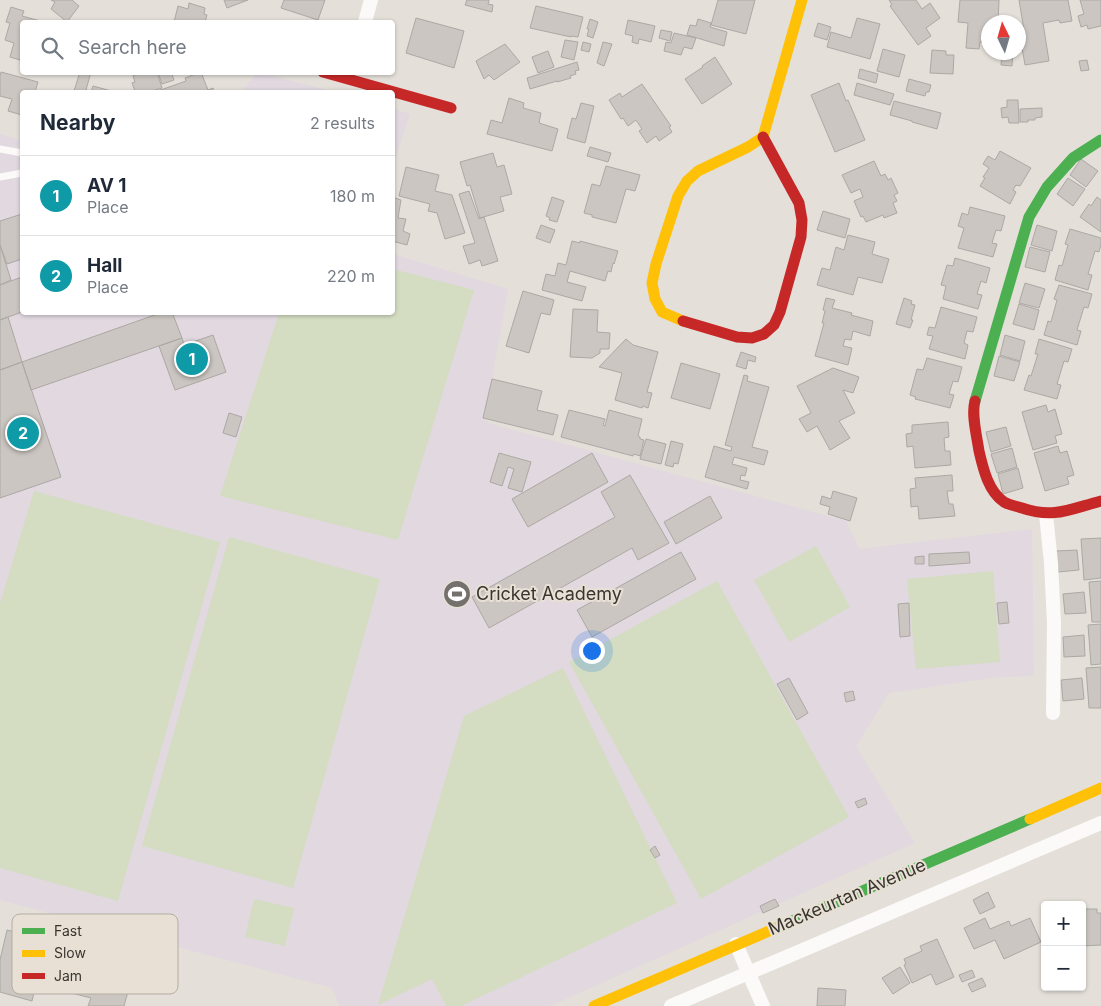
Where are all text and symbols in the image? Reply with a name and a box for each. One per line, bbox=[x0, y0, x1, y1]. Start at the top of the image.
north arrow bbox=[981, 15, 1026, 60]
search box bbox=[20, 20, 395, 75]
icon: search bbox=[38, 34, 66, 62]
text: Search here bbox=[78, 36, 187, 59]
text: Nearby bbox=[40, 110, 115, 135]
text: 2 results bbox=[310, 113, 375, 133]
text: AV 1 bbox=[87, 174, 127, 197]
text: 1 bbox=[53, 186, 59, 206]
text: 180 m bbox=[330, 186, 375, 206]
text: Place bbox=[87, 197, 129, 217]
text: Hall bbox=[87, 254, 123, 277]
text: 2 bbox=[51, 266, 61, 286]
text: 220 m bbox=[327, 266, 375, 286]
text: Place bbox=[87, 277, 129, 297]
pin: 1 bbox=[176, 340, 208, 378]
pin: 2 bbox=[7, 414, 39, 452]
sports icon: Cricket Academy bbox=[442, 579, 472, 609]
place label: Cricket Academy bbox=[476, 583, 622, 604]
your location bbox=[579, 638, 605, 664]
street label: Mackeurtan Avenue bbox=[765, 854, 929, 939]
map controls bbox=[1041, 901, 1086, 991]
button: + bbox=[1041, 901, 1086, 946]
legend bbox=[12, 914, 178, 994]
text: Fast bbox=[54, 922, 82, 939]
text: Slow bbox=[54, 944, 86, 961]
button: − bbox=[1041, 946, 1086, 991]
text: Jam bbox=[54, 967, 82, 984]

